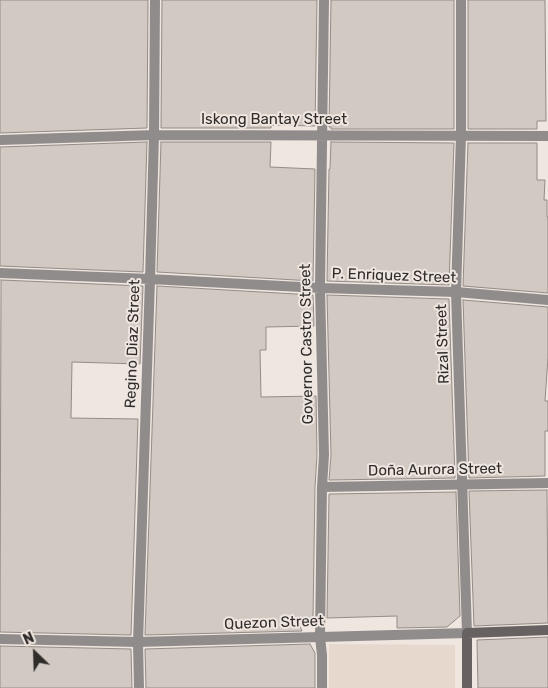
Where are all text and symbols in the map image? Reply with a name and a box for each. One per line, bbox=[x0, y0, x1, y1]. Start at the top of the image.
street label: Iskong Bantay Street bbox=[201, 111, 347, 129]
street label: Governor Castro Street bbox=[297, 263, 317, 425]
street label: P. Enriquez Street bbox=[331, 265, 457, 287]
street label: Regino Diaz Street bbox=[122, 279, 144, 409]
street label: Rizal Street bbox=[433, 304, 453, 384]
street label: Doña Aurora Street bbox=[368, 460, 502, 480]
street label: Quezon Street bbox=[224, 612, 324, 634]
north arrow bbox=[10, 628, 60, 678]
text: N bbox=[21, 629, 37, 649]

